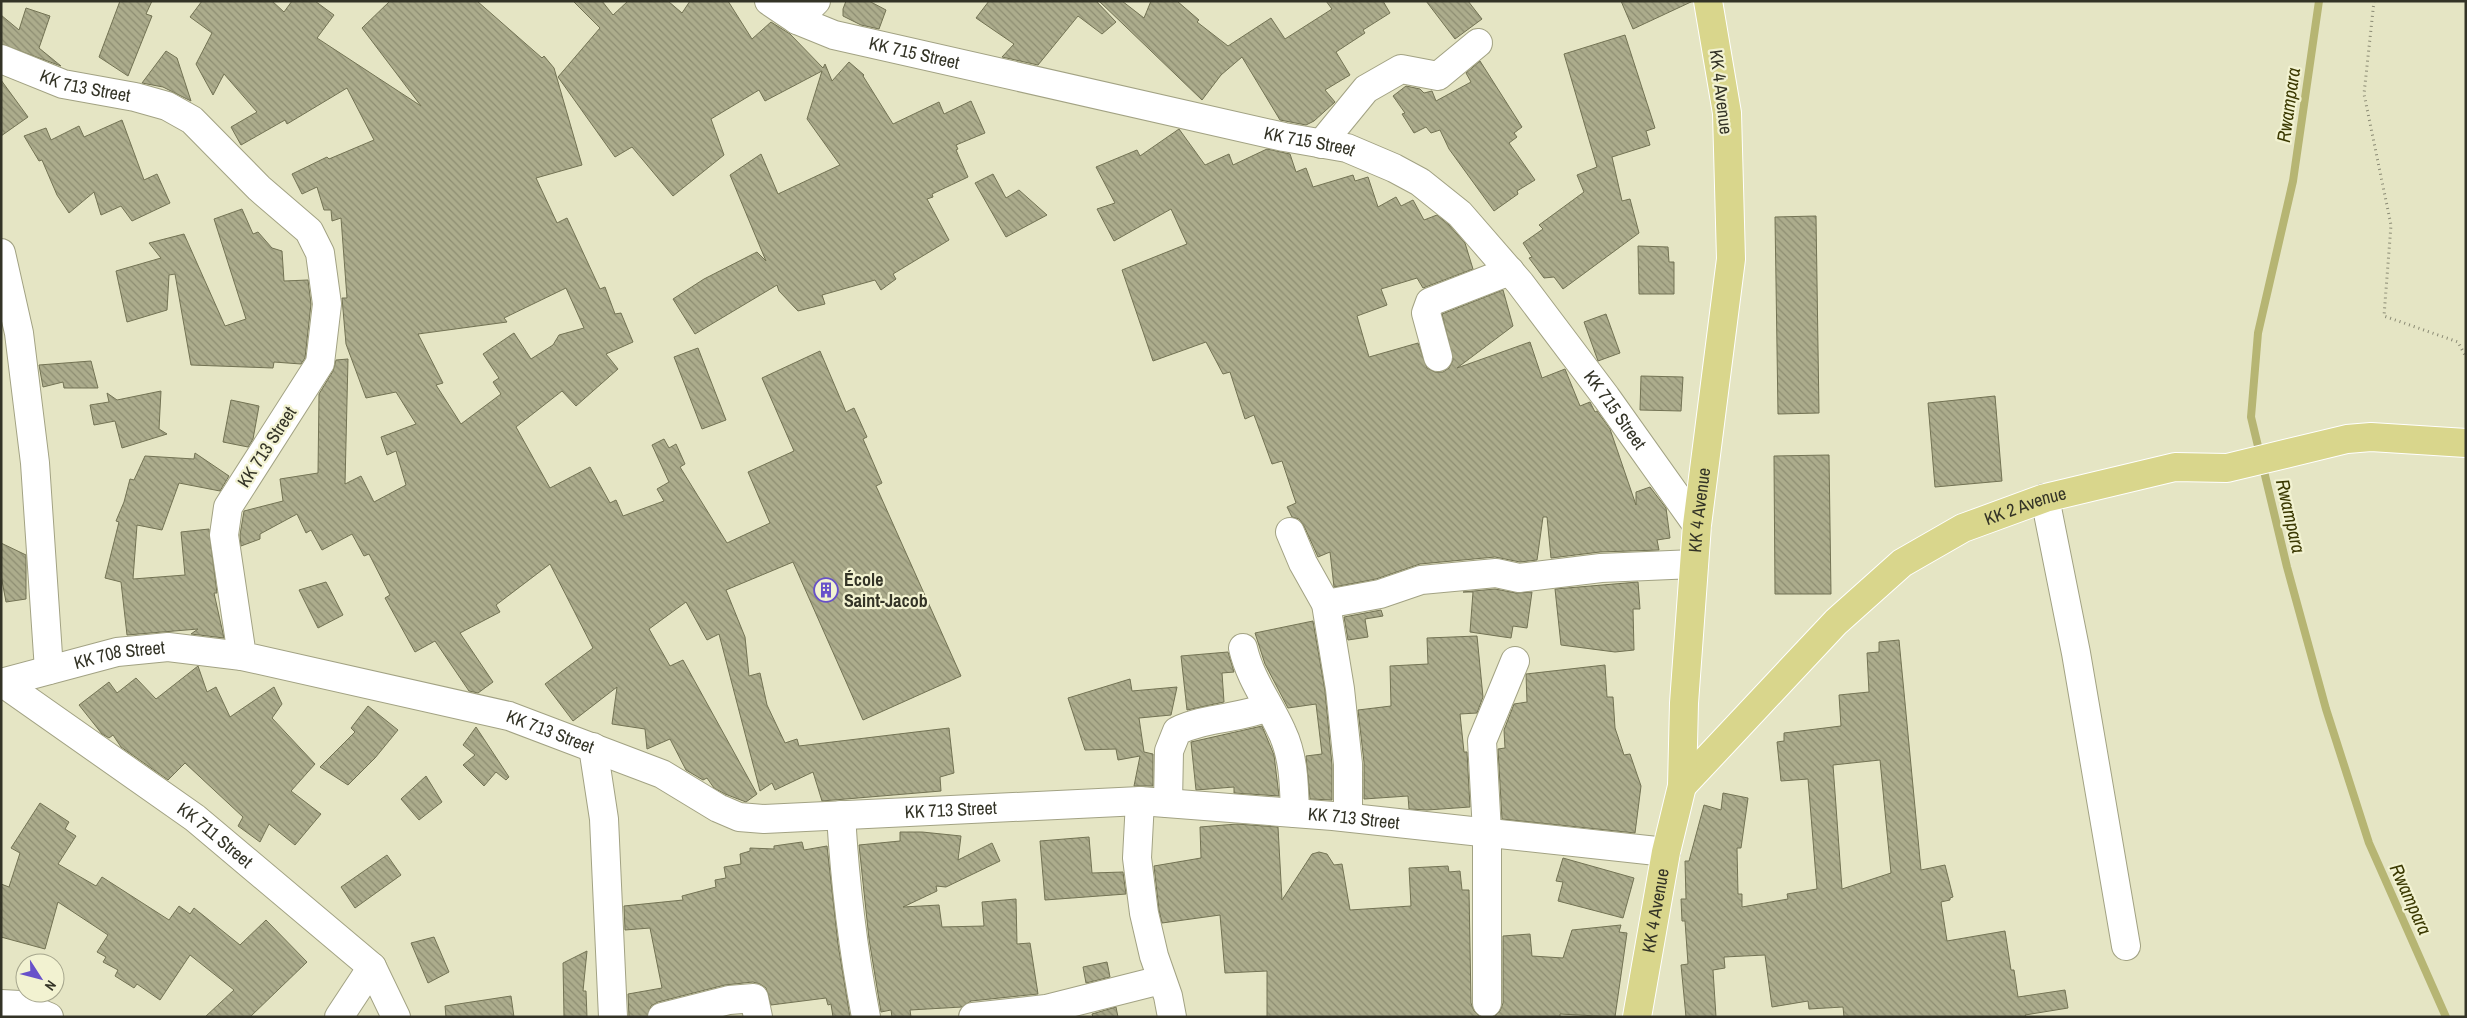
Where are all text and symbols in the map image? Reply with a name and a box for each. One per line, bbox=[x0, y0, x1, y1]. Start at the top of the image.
street label: KK 715 Street bbox=[867, 30, 962, 75]
street label: KK 4 Avenue bbox=[1704, 48, 1739, 136]
street label: KK 713 Street bbox=[36, 63, 132, 108]
water label: Rwampara bbox=[2270, 66, 2306, 144]
street label: KK 715 Street bbox=[1262, 120, 1359, 162]
street label: KK 715 Street bbox=[1578, 365, 1652, 454]
street label: KK 713 Street bbox=[231, 401, 302, 492]
street label: KK 4 Avenue bbox=[1682, 466, 1716, 553]
water label: Rwampara bbox=[2270, 476, 2312, 556]
street label: KK 2 Avenue bbox=[1981, 480, 2069, 531]
place label: École Saint-Jacob bbox=[844, 567, 928, 613]
building icon: École Saint-Jacob bbox=[813, 577, 839, 603]
street label: KK 708 Street bbox=[71, 634, 166, 675]
street label: KK 713 Street bbox=[503, 703, 598, 759]
street label: KK 713 Street bbox=[904, 795, 997, 824]
street label: KK 711 Street bbox=[172, 796, 258, 873]
street label: KK 713 Street bbox=[1307, 801, 1401, 835]
water label: Rwampara bbox=[2384, 859, 2438, 939]
street label: KK 4 Avenue bbox=[1636, 866, 1675, 955]
north arrow bbox=[15, 953, 65, 1003]
text: N bbox=[41, 977, 60, 994]

